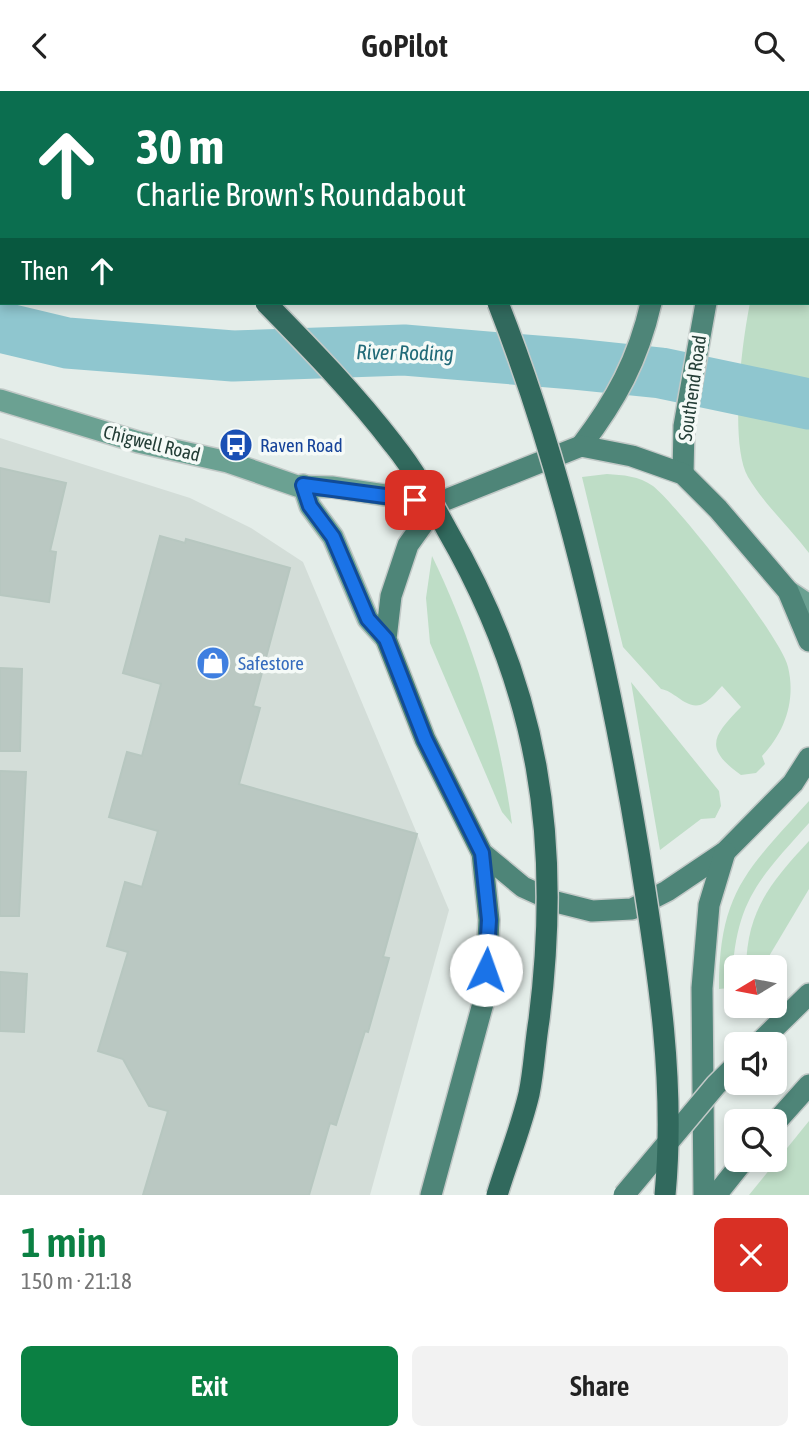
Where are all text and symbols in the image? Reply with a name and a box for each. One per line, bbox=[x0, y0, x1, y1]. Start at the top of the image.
icon: back bbox=[21, 27, 59, 65]
text: GoPilot bbox=[361, 27, 448, 64]
icon: search bbox=[750, 27, 788, 65]
text: 30 m bbox=[136, 118, 224, 174]
icon: ahead bbox=[21, 119, 112, 210]
text: Charlie Brown's Roundabout bbox=[136, 176, 466, 213]
icon: ahead bbox=[83, 252, 121, 290]
text: Then bbox=[21, 256, 69, 286]
street label: Southend Road bbox=[674, 334, 710, 442]
water label: River Roding bbox=[356, 339, 454, 365]
street label: Chigwell Road bbox=[101, 420, 203, 466]
bus stop icon: Raven Road bbox=[217, 426, 255, 464]
place label: Raven Road bbox=[260, 434, 343, 456]
pin bbox=[385, 470, 445, 530]
icon: arrive bbox=[396, 481, 434, 519]
shop icon: Safestore bbox=[194, 644, 232, 682]
place label: Safestore bbox=[238, 652, 304, 674]
position arrow bbox=[449, 933, 523, 1007]
north arrow bbox=[724, 955, 788, 1019]
map controls bbox=[724, 955, 787, 1172]
button: sound bbox=[724, 1032, 787, 1095]
button: search bbox=[724, 1109, 787, 1172]
text: 1 min bbox=[21, 1218, 107, 1266]
button: close bbox=[714, 1218, 788, 1292]
text: 150 m · 21:18 bbox=[21, 1268, 132, 1294]
button: Exit bbox=[21, 1346, 398, 1426]
button: Share bbox=[412, 1346, 788, 1426]

